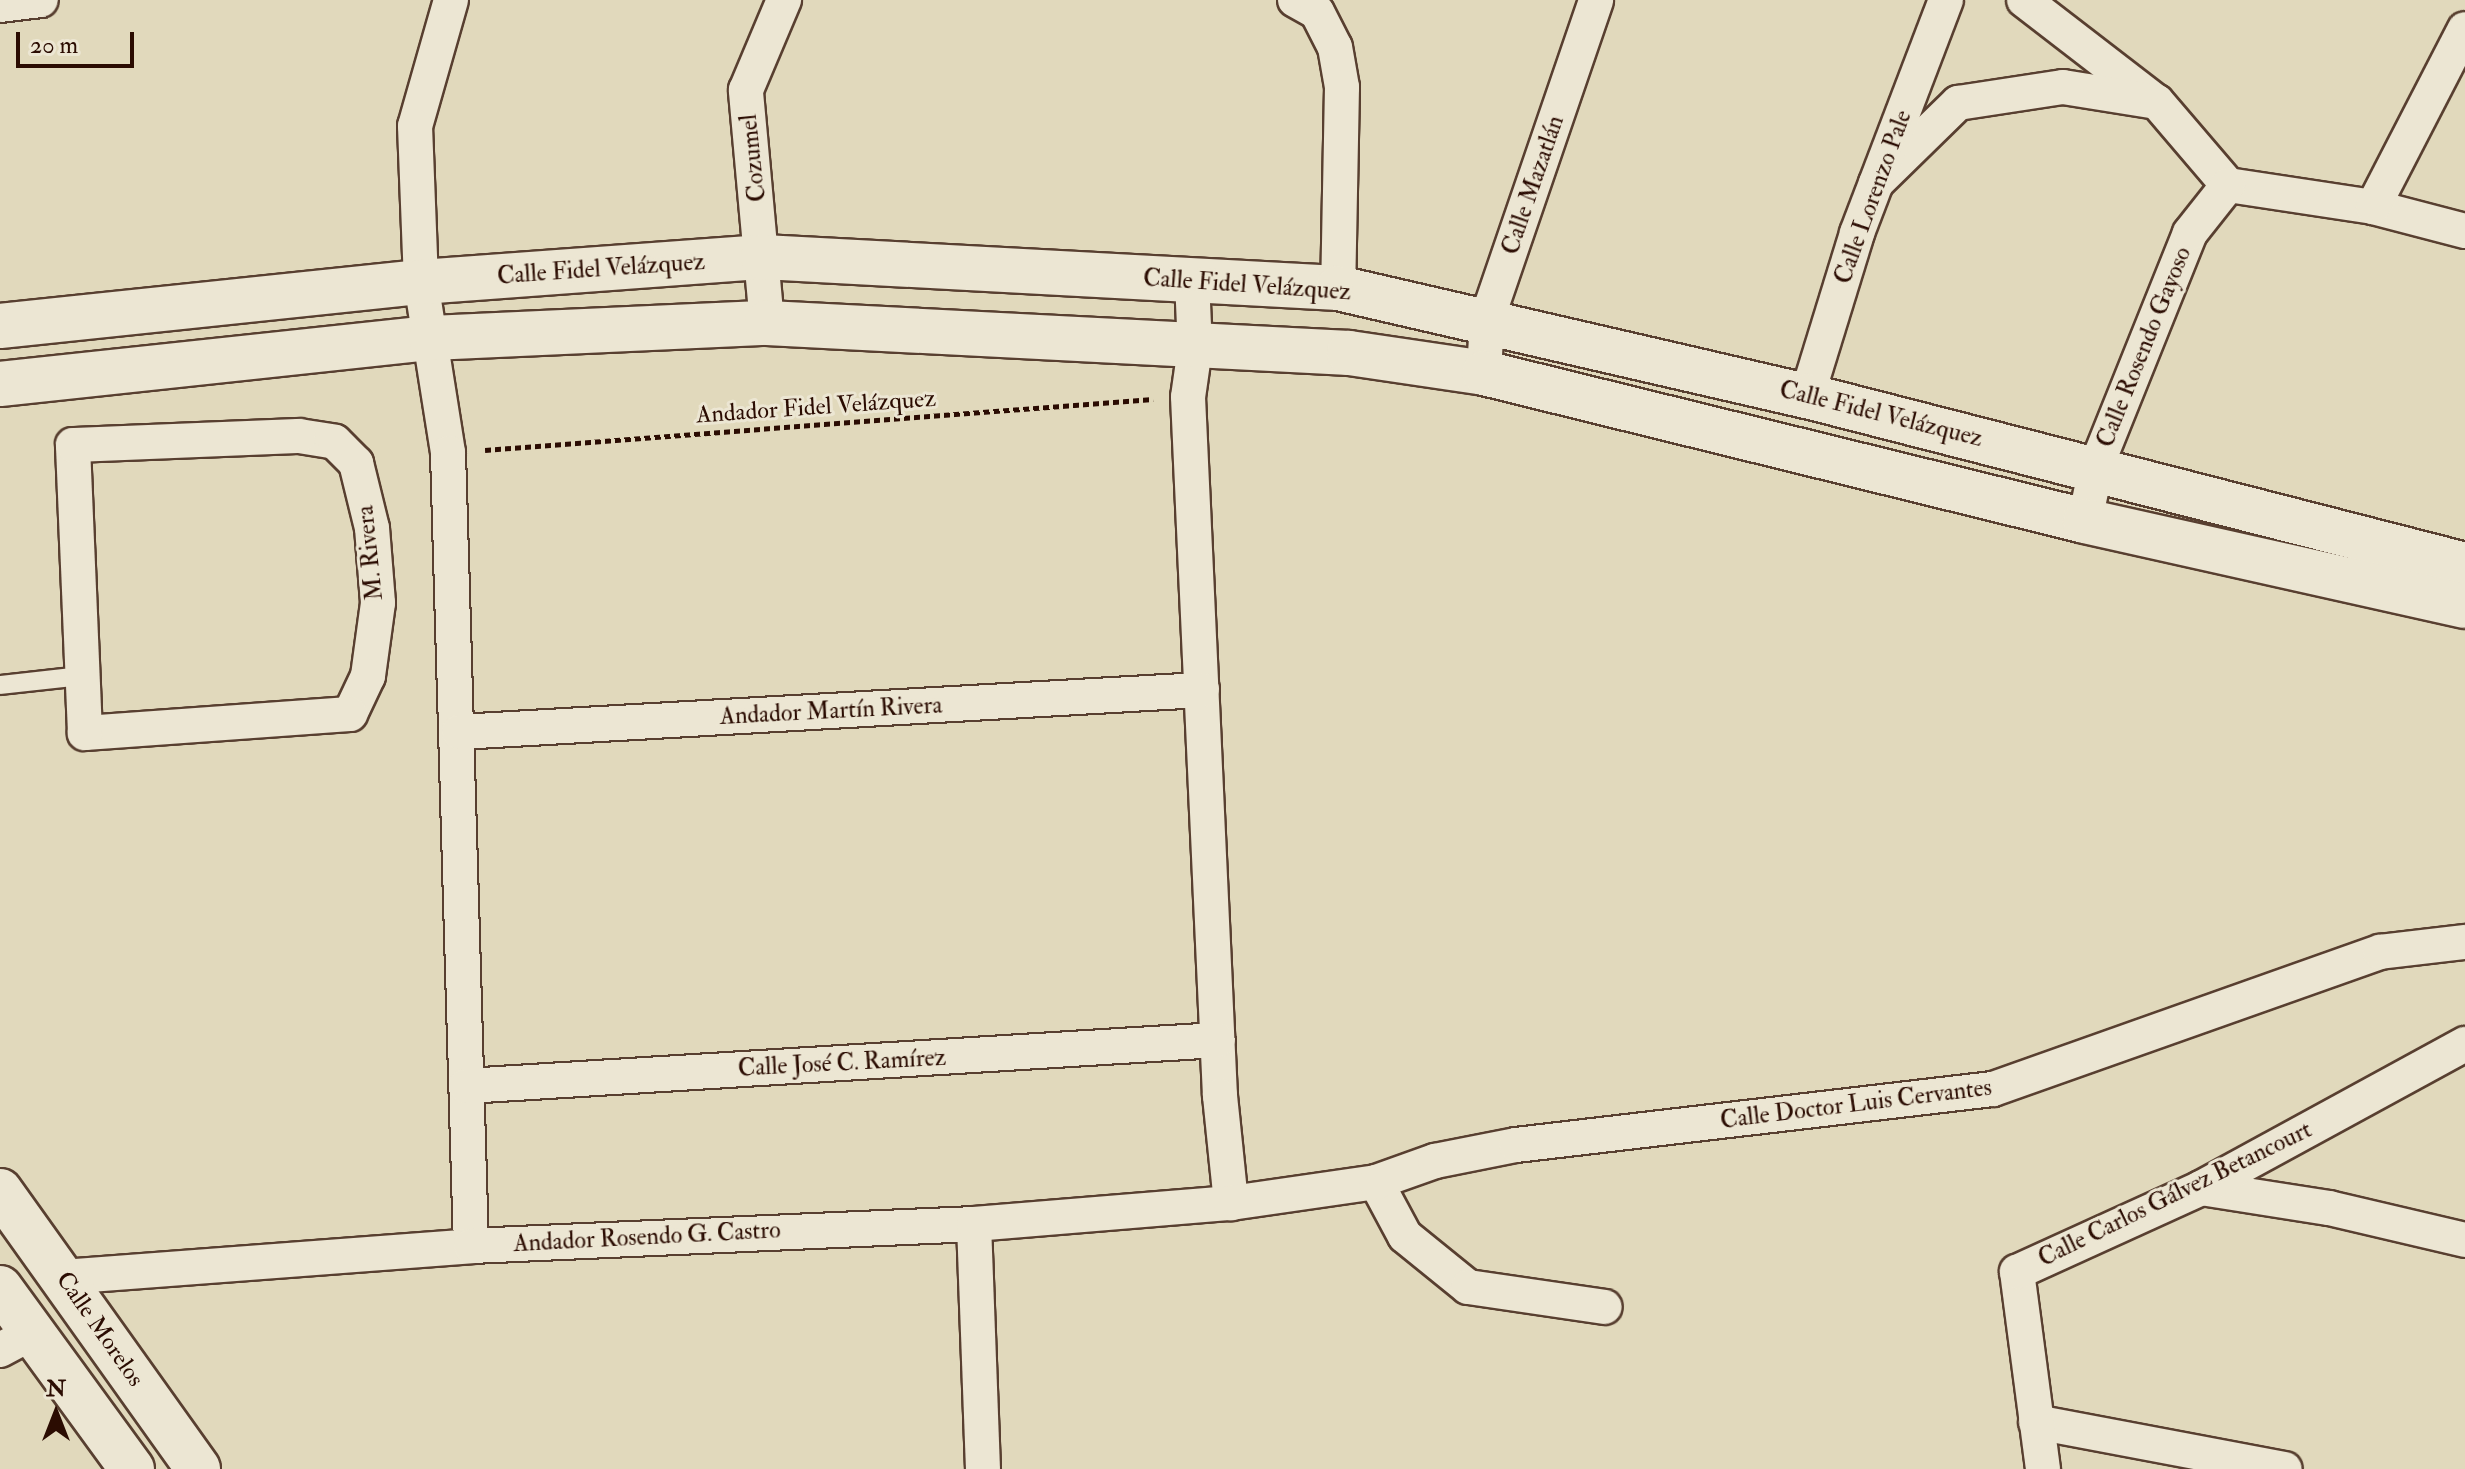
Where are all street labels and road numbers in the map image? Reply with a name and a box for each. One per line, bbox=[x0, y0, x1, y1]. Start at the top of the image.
street label: Calle Lorenzo Pale bbox=[1828, 106, 1918, 288]
street label: Calle Mazatlán bbox=[1496, 112, 1570, 258]
street label: Cozumel bbox=[734, 113, 772, 203]
street label: Calle Rosendo Gayoso bbox=[2091, 243, 2197, 451]
street label: Calle Fidel Velázquez bbox=[496, 247, 706, 291]
street label: Calle Fidel Velázquez bbox=[1142, 263, 1352, 307]
street label: Calle Fidel Velázquez bbox=[1777, 375, 1985, 453]
street label: Andador Fidel Velázquez bbox=[695, 384, 937, 430]
street label: M. Rivera bbox=[351, 504, 389, 602]
street label: Andador Martín Rivera bbox=[719, 691, 943, 731]
street label: Calle José C. Ramírez bbox=[737, 1043, 947, 1083]
street label: Calle Doctor Luis Cervantes bbox=[1719, 1073, 1993, 1135]
street label: Calle Carlos Gálvez Betancourt bbox=[2034, 1115, 2316, 1273]
street label: Andador Rosendo G. Castro bbox=[513, 1216, 781, 1258]
street label: Calle Morelos bbox=[50, 1266, 150, 1392]

